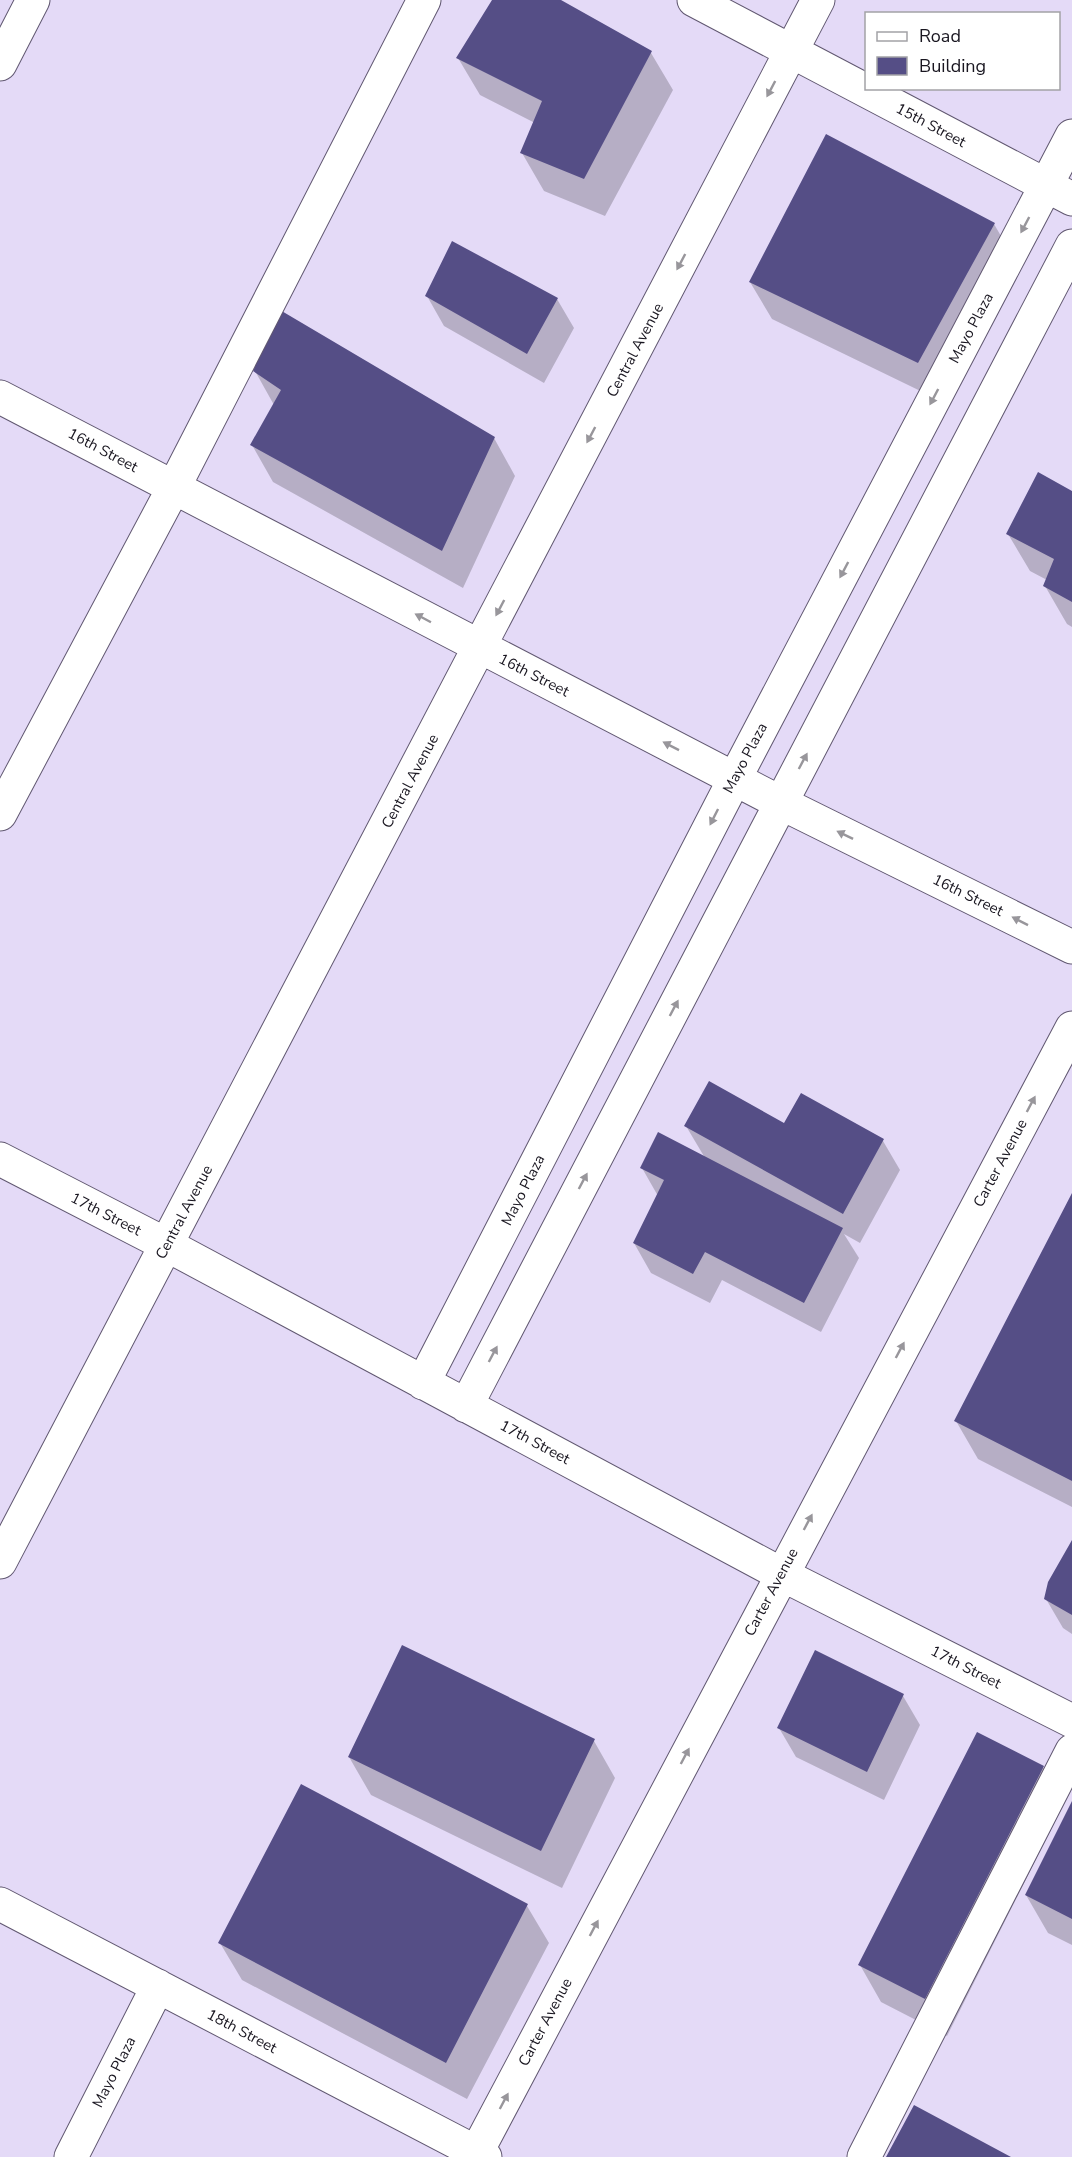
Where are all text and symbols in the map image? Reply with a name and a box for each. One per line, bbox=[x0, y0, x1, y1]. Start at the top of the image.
legend bbox=[865, 12, 1060, 90]
text: Road bbox=[919, 24, 961, 48]
text: Building bbox=[919, 54, 986, 78]
one-way arrow bbox=[766, 81, 776, 98]
street label: 15th Street bbox=[893, 98, 970, 152]
one-way arrow bbox=[1020, 216, 1030, 233]
one-way arrow bbox=[676, 254, 686, 271]
street label: Mayo Plaza bbox=[944, 289, 998, 367]
street label: Central Avenue bbox=[602, 299, 668, 401]
one-way arrow bbox=[929, 389, 939, 406]
street label: 16th Street bbox=[65, 423, 142, 477]
one-way arrow bbox=[586, 426, 595, 443]
one-way arrow bbox=[839, 562, 849, 579]
one-way arrow bbox=[495, 599, 505, 616]
one-way arrow bbox=[415, 613, 432, 623]
street label: 16th Street bbox=[495, 649, 573, 702]
street label: Mayo Plaza bbox=[718, 719, 772, 797]
street label: Central Avenue bbox=[377, 730, 443, 832]
one-way arrow bbox=[663, 741, 680, 750]
one-way arrow bbox=[798, 752, 808, 769]
one-way arrow bbox=[710, 809, 719, 826]
one-way arrow bbox=[836, 830, 853, 839]
street label: 16th Street bbox=[929, 869, 1007, 921]
one-way arrow bbox=[1011, 916, 1028, 925]
one-way arrow bbox=[669, 999, 679, 1016]
one-way arrow bbox=[1026, 1095, 1036, 1112]
street label: Carter Avenue bbox=[968, 1115, 1032, 1211]
street label: Mayo Plaza bbox=[497, 1151, 549, 1229]
street label: Central Avenue bbox=[151, 1161, 217, 1263]
one-way arrow bbox=[578, 1172, 588, 1189]
street label: 17th Street bbox=[67, 1188, 145, 1241]
one-way arrow bbox=[895, 1341, 905, 1358]
one-way arrow bbox=[488, 1345, 498, 1362]
street label: 17th Street bbox=[497, 1415, 574, 1469]
one-way arrow bbox=[803, 1513, 813, 1530]
street label: Carter Avenue bbox=[739, 1544, 803, 1640]
street label: 17th Street bbox=[927, 1641, 1005, 1694]
one-way arrow bbox=[680, 1747, 690, 1764]
one-way arrow bbox=[589, 1919, 599, 1936]
street label: Carter Avenue bbox=[513, 1974, 577, 2070]
street label: 18th Street bbox=[204, 2004, 281, 2058]
street label: Mayo Plaza bbox=[88, 2033, 140, 2111]
one-way arrow bbox=[499, 2092, 508, 2109]

